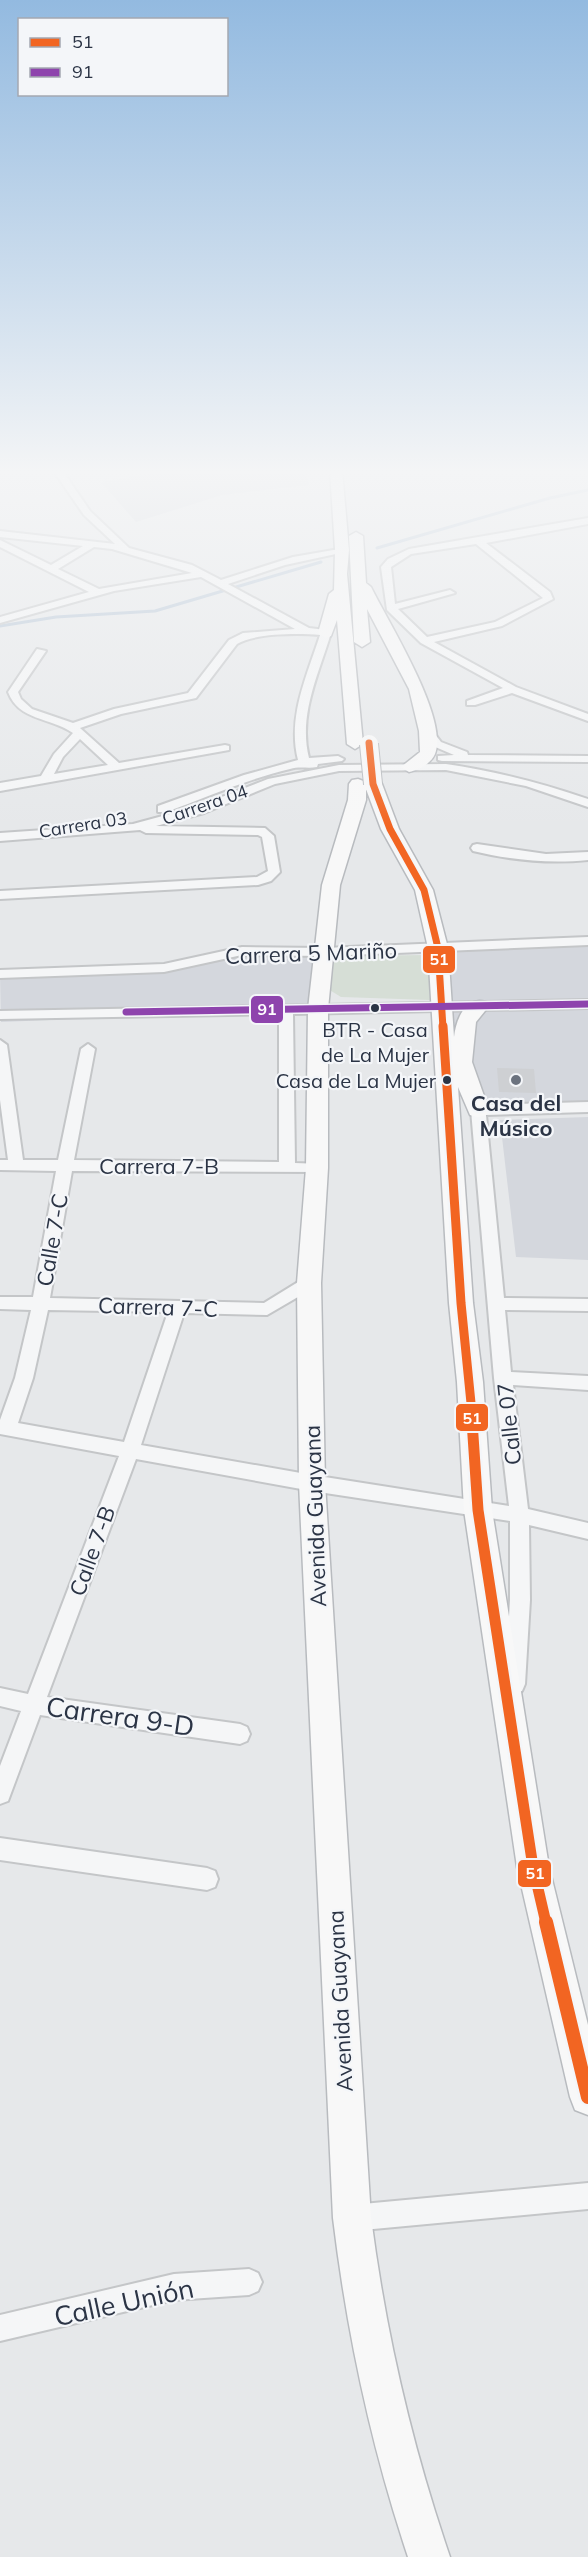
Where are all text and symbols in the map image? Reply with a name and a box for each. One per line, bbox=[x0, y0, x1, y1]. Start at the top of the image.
legend bbox=[18, 18, 228, 96]
text: 51 bbox=[72, 30, 94, 53]
text: 91 bbox=[72, 60, 94, 83]
street label: Carrera 04 bbox=[159, 779, 251, 830]
street label: Carrera 03 bbox=[37, 806, 129, 843]
street label: Carrera 5 Mariño bbox=[224, 936, 398, 970]
line badge: 51 bbox=[422, 945, 456, 974]
text: 51 bbox=[429, 949, 449, 969]
line badge: 91 bbox=[250, 995, 284, 1024]
text: 91 bbox=[257, 999, 277, 1019]
marker: BTR - Casa de La Mujer bbox=[369, 1002, 381, 1014]
place label: BTR - Casa de La Mujer bbox=[321, 1017, 430, 1067]
place label: Casa de La Mujer bbox=[276, 1068, 437, 1093]
marker: Casa del Músico bbox=[509, 1073, 523, 1087]
marker: Casa de La Mujer bbox=[441, 1074, 453, 1086]
place label: Casa del Músico bbox=[471, 1089, 561, 1142]
street label: Carrera 7-B bbox=[99, 1152, 219, 1180]
street label: Calle 7-C bbox=[30, 1191, 74, 1289]
street label: Carrera 7-C bbox=[97, 1291, 219, 1323]
street label: Calle 07 bbox=[491, 1382, 527, 1466]
line badge: 51 bbox=[455, 1403, 489, 1432]
text: 51 bbox=[462, 1408, 482, 1428]
street label: Avenida Guayana bbox=[298, 1425, 332, 1607]
street label: Calle 7-B bbox=[63, 1502, 121, 1600]
street label: Carrera 9-D bbox=[44, 1689, 196, 1743]
line badge: 51 bbox=[517, 1859, 552, 1888]
text: 51 bbox=[525, 1863, 545, 1883]
street label: Avenida Guayana bbox=[321, 1909, 359, 2093]
street label: Calle Unión bbox=[51, 2271, 197, 2333]

